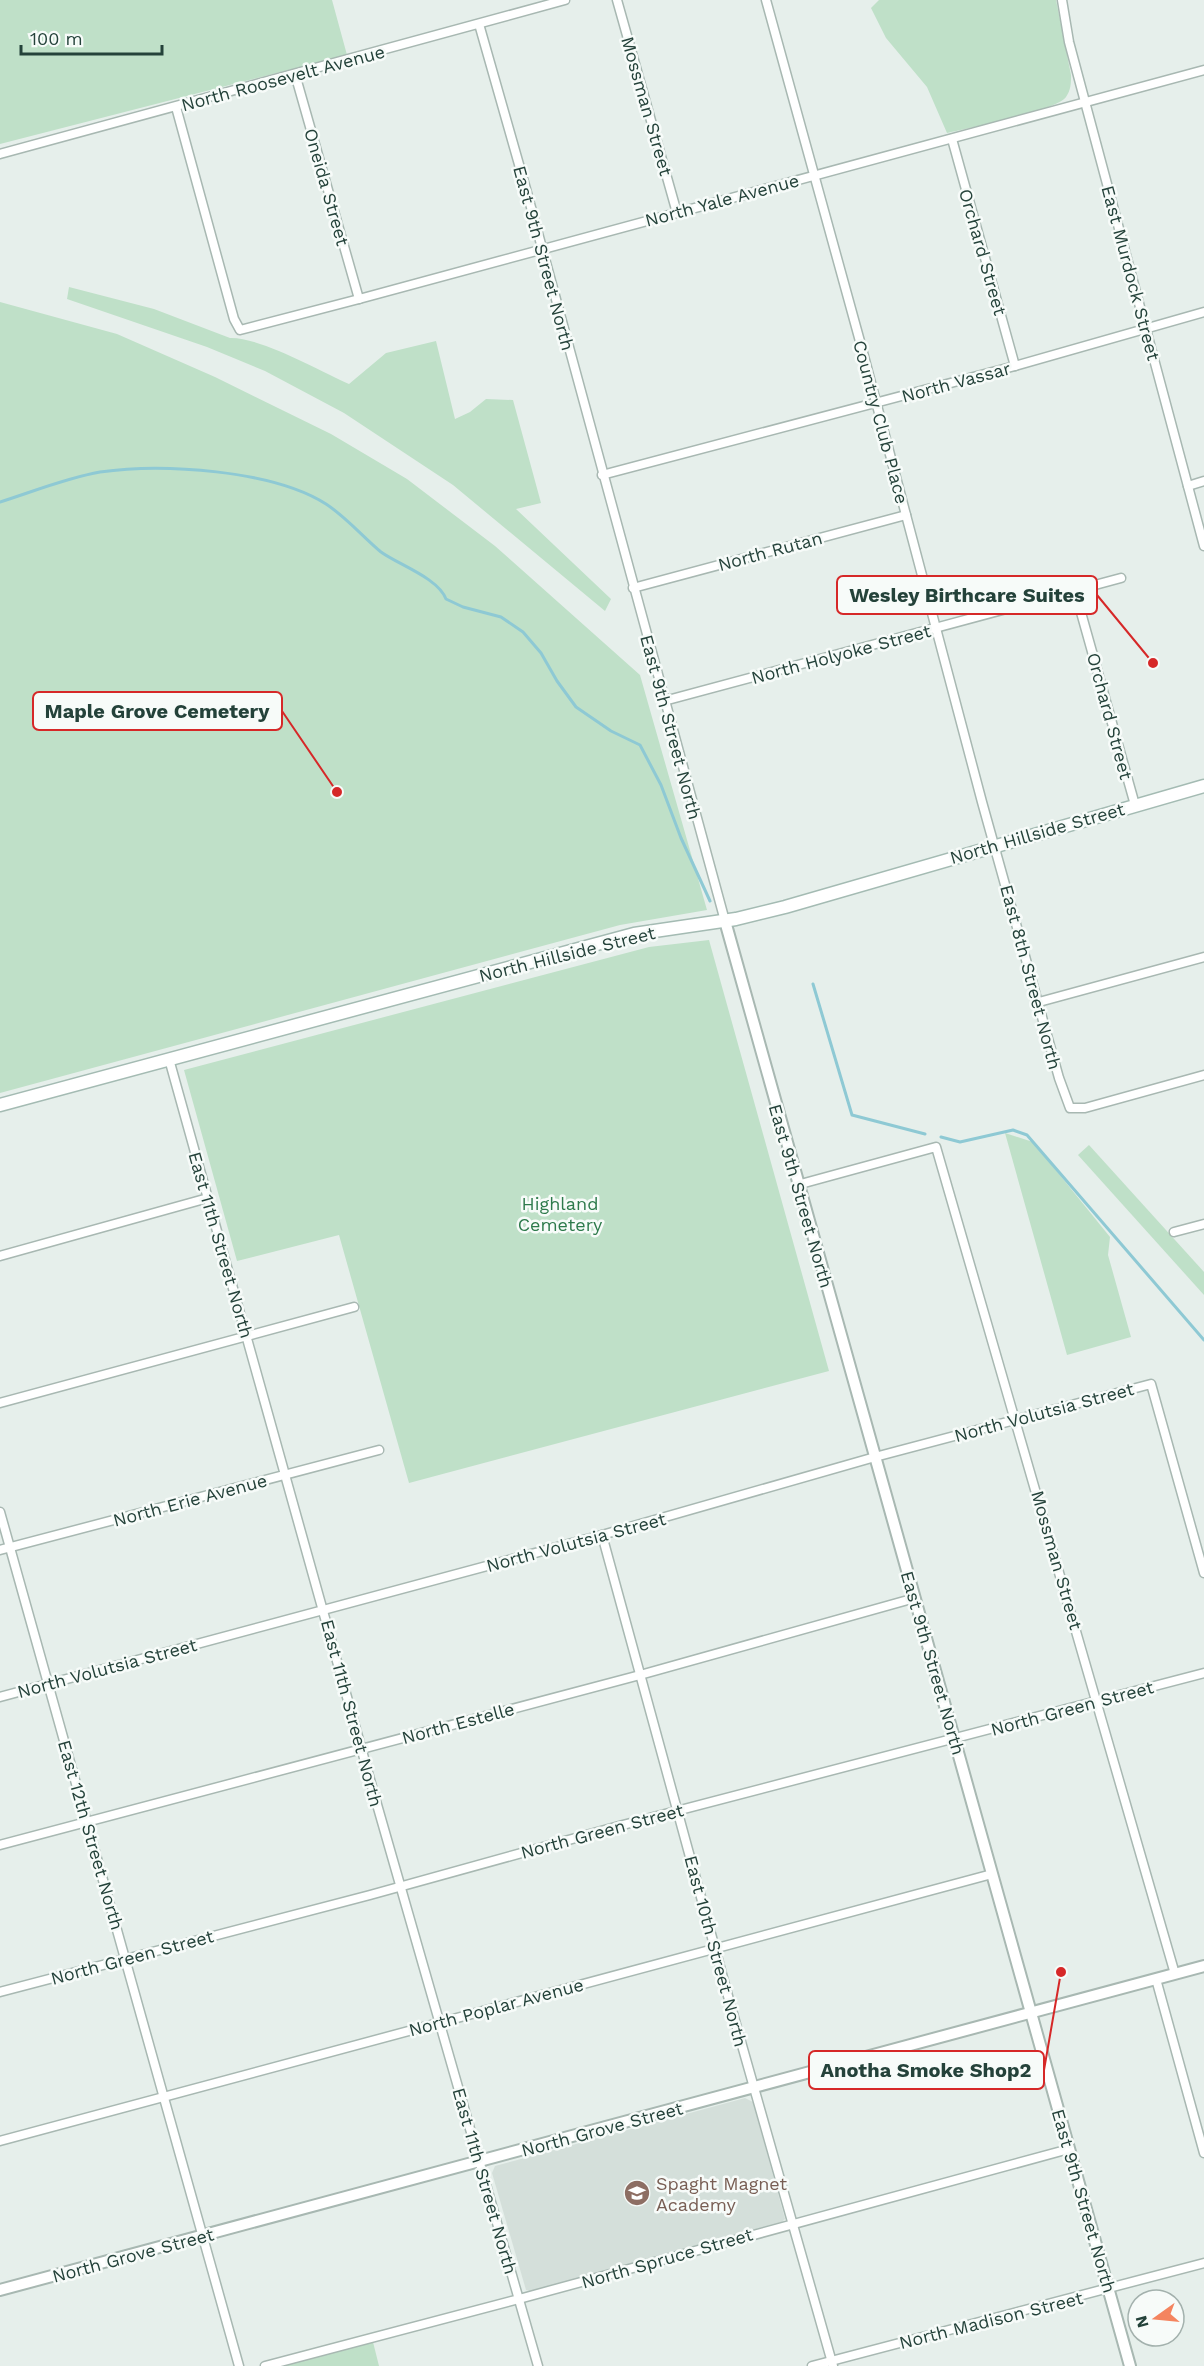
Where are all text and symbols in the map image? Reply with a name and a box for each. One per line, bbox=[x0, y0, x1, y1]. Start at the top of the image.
scale bar bbox=[21, 18, 162, 56]
text: 100 m bbox=[30, 28, 83, 49]
street label: Mossman Street bbox=[617, 34, 677, 178]
street label: North Roosevelt Avenue bbox=[179, 41, 387, 115]
street label: Oneida Street bbox=[300, 126, 354, 249]
street label: East 9th Street North bbox=[509, 163, 579, 353]
street label: North Yale Avenue bbox=[643, 169, 801, 231]
street label: East Murdock Street bbox=[1097, 183, 1165, 363]
street label: Orchard Street bbox=[955, 186, 1011, 318]
street label: Country Club Place bbox=[849, 338, 913, 506]
street label: North Vassar bbox=[899, 357, 1013, 407]
street label: North Rutan bbox=[715, 527, 825, 575]
callout: Wesley Birthcare Suites bbox=[837, 576, 1097, 614]
text: Wesley Birthcare Suites bbox=[849, 583, 1085, 607]
street label: North Holyoke Street bbox=[749, 620, 934, 688]
street label: East 9th Street North bbox=[636, 632, 706, 822]
street label: Orchard Street bbox=[1083, 650, 1137, 782]
callout: Maple Grove Cemetery bbox=[33, 692, 282, 730]
text: Maple Grove Cemetery bbox=[45, 699, 270, 723]
street label: North Hillside Street bbox=[947, 798, 1127, 868]
street label: East 8th Street North bbox=[996, 882, 1066, 1072]
street label: North Hillside Street bbox=[477, 922, 658, 986]
street label: East 9th Street North bbox=[765, 1102, 837, 1290]
street label: East 11th Street North bbox=[184, 1149, 258, 1341]
park label: Highland Cemetery bbox=[518, 1193, 603, 1235]
street label: North Volutsia Street bbox=[952, 1378, 1137, 1446]
street label: North Erie Avenue bbox=[111, 1469, 269, 1531]
street label: Mossman Street bbox=[1027, 1488, 1087, 1632]
street label: North Volutsia Street bbox=[484, 1508, 669, 1576]
street label: East 9th Street North bbox=[897, 1569, 969, 1757]
street label: East 11th Street North bbox=[317, 1617, 387, 1809]
street label: North Volutsia Street bbox=[15, 1634, 200, 1702]
street label: North Green Street bbox=[988, 1676, 1156, 1740]
street label: North Estelle bbox=[399, 1698, 517, 1748]
street label: East 12th Street North bbox=[54, 1738, 128, 1932]
street label: North Green Street bbox=[518, 1799, 686, 1863]
street label: East 10th Street North bbox=[680, 1853, 752, 2049]
street label: North Green Street bbox=[48, 1925, 216, 1989]
street label: North Poplar Avenue bbox=[406, 1974, 586, 2040]
callout: Anotha Smoke Shop2 bbox=[809, 2051, 1044, 2089]
text: Anotha Smoke Shop2 bbox=[821, 2058, 1032, 2082]
street label: East 11th Street North bbox=[448, 2085, 522, 2277]
street label: North Grove Street bbox=[519, 2097, 686, 2161]
street label: East 9th Street North bbox=[1048, 2107, 1120, 2295]
place label: Spaght Magnet Academy bbox=[656, 2173, 787, 2215]
school or university icon: Spaght Magnet Academy bbox=[622, 2178, 652, 2208]
street label: North Grove Street bbox=[50, 2223, 217, 2287]
street label: North Spruce Street bbox=[579, 2223, 756, 2293]
street label: North Madison Street bbox=[897, 2287, 1086, 2353]
north arrow bbox=[1126, 2288, 1186, 2348]
text: N bbox=[1131, 2314, 1153, 2330]

